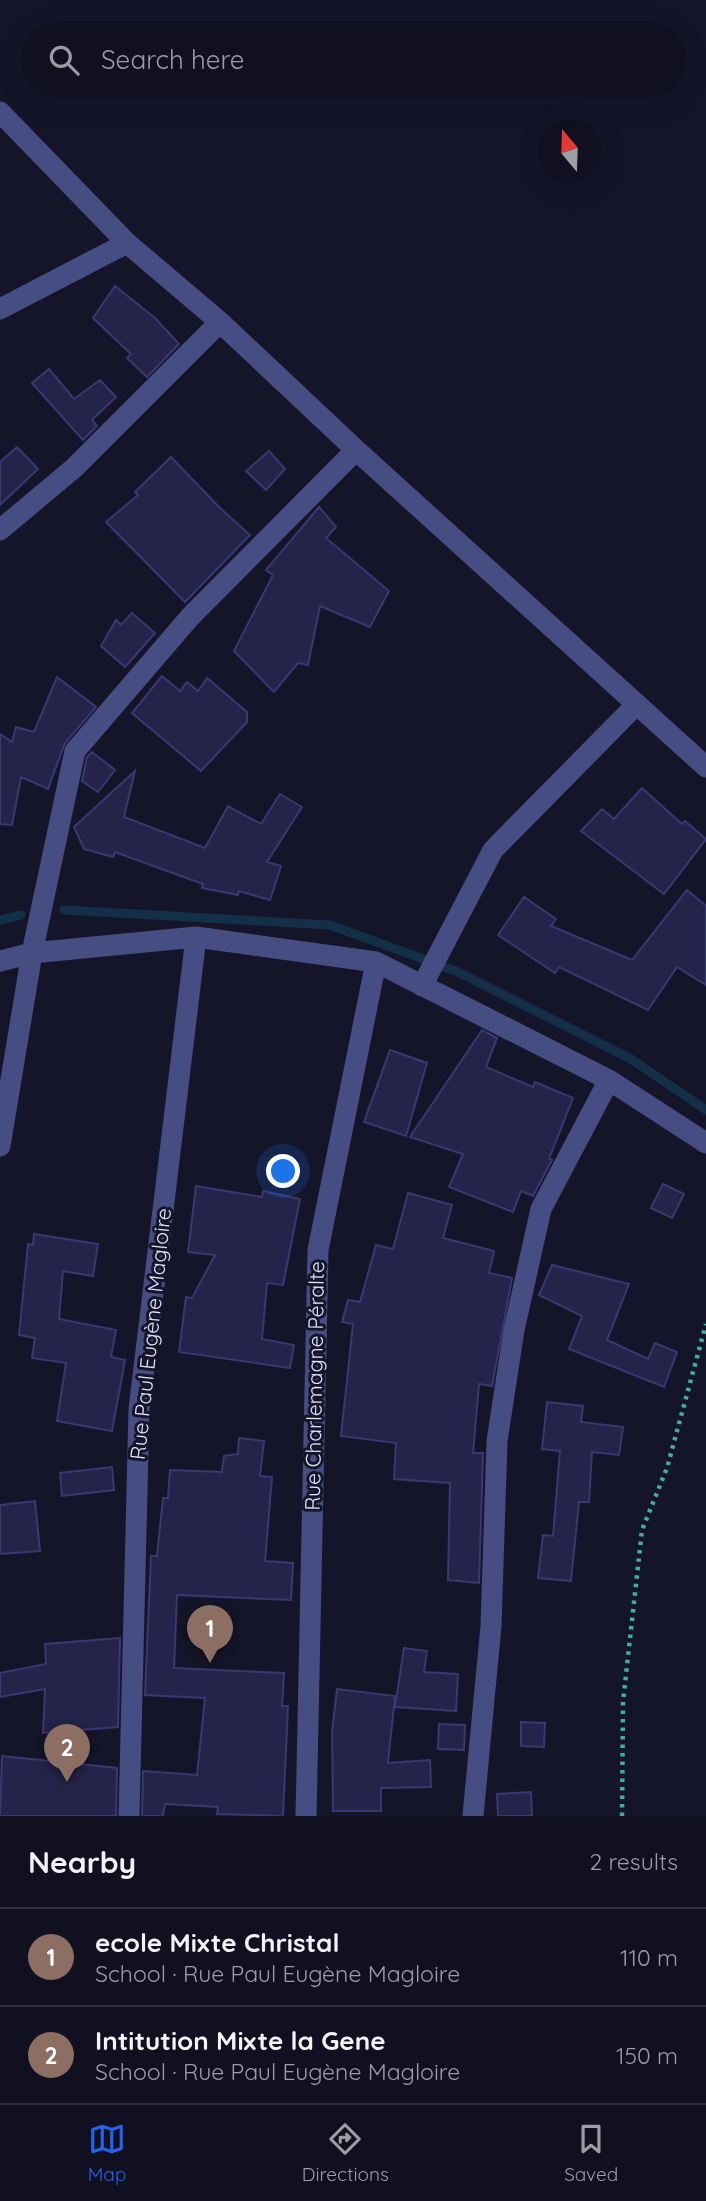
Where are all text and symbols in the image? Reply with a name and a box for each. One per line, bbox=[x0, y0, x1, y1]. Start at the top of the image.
search box bbox=[21, 21, 685, 98]
icon: search bbox=[45, 41, 83, 79]
text: Search here bbox=[101, 43, 245, 76]
north arrow bbox=[538, 119, 601, 182]
your location bbox=[266, 1154, 300, 1188]
street label: Rue Paul Eugène Magloire bbox=[124, 1207, 176, 1461]
street label: Rue Charlemagne Péralte bbox=[299, 1261, 329, 1511]
pin: 1 bbox=[187, 1605, 233, 1663]
pin: 2 bbox=[44, 1724, 90, 1782]
text: Nearby bbox=[28, 1843, 136, 1881]
text: 2 results bbox=[589, 1847, 678, 1876]
text: ecole Mixte Christal bbox=[95, 1926, 339, 1959]
text: 1 bbox=[47, 1943, 55, 1972]
text: 110 m bbox=[620, 1943, 678, 1972]
text: School · Rue Paul Eugène Magloire bbox=[95, 1959, 460, 1988]
text: Intitution Mixte la Gene bbox=[95, 2024, 386, 2057]
text: 2 bbox=[44, 2041, 58, 2070]
text: 150 m bbox=[616, 2041, 678, 2070]
text: School · Rue Paul Eugène Magloire bbox=[95, 2057, 460, 2086]
tab: Map bbox=[88, 2120, 126, 2186]
tab: Directions bbox=[302, 2120, 389, 2186]
tab: Saved bbox=[564, 2120, 618, 2186]

